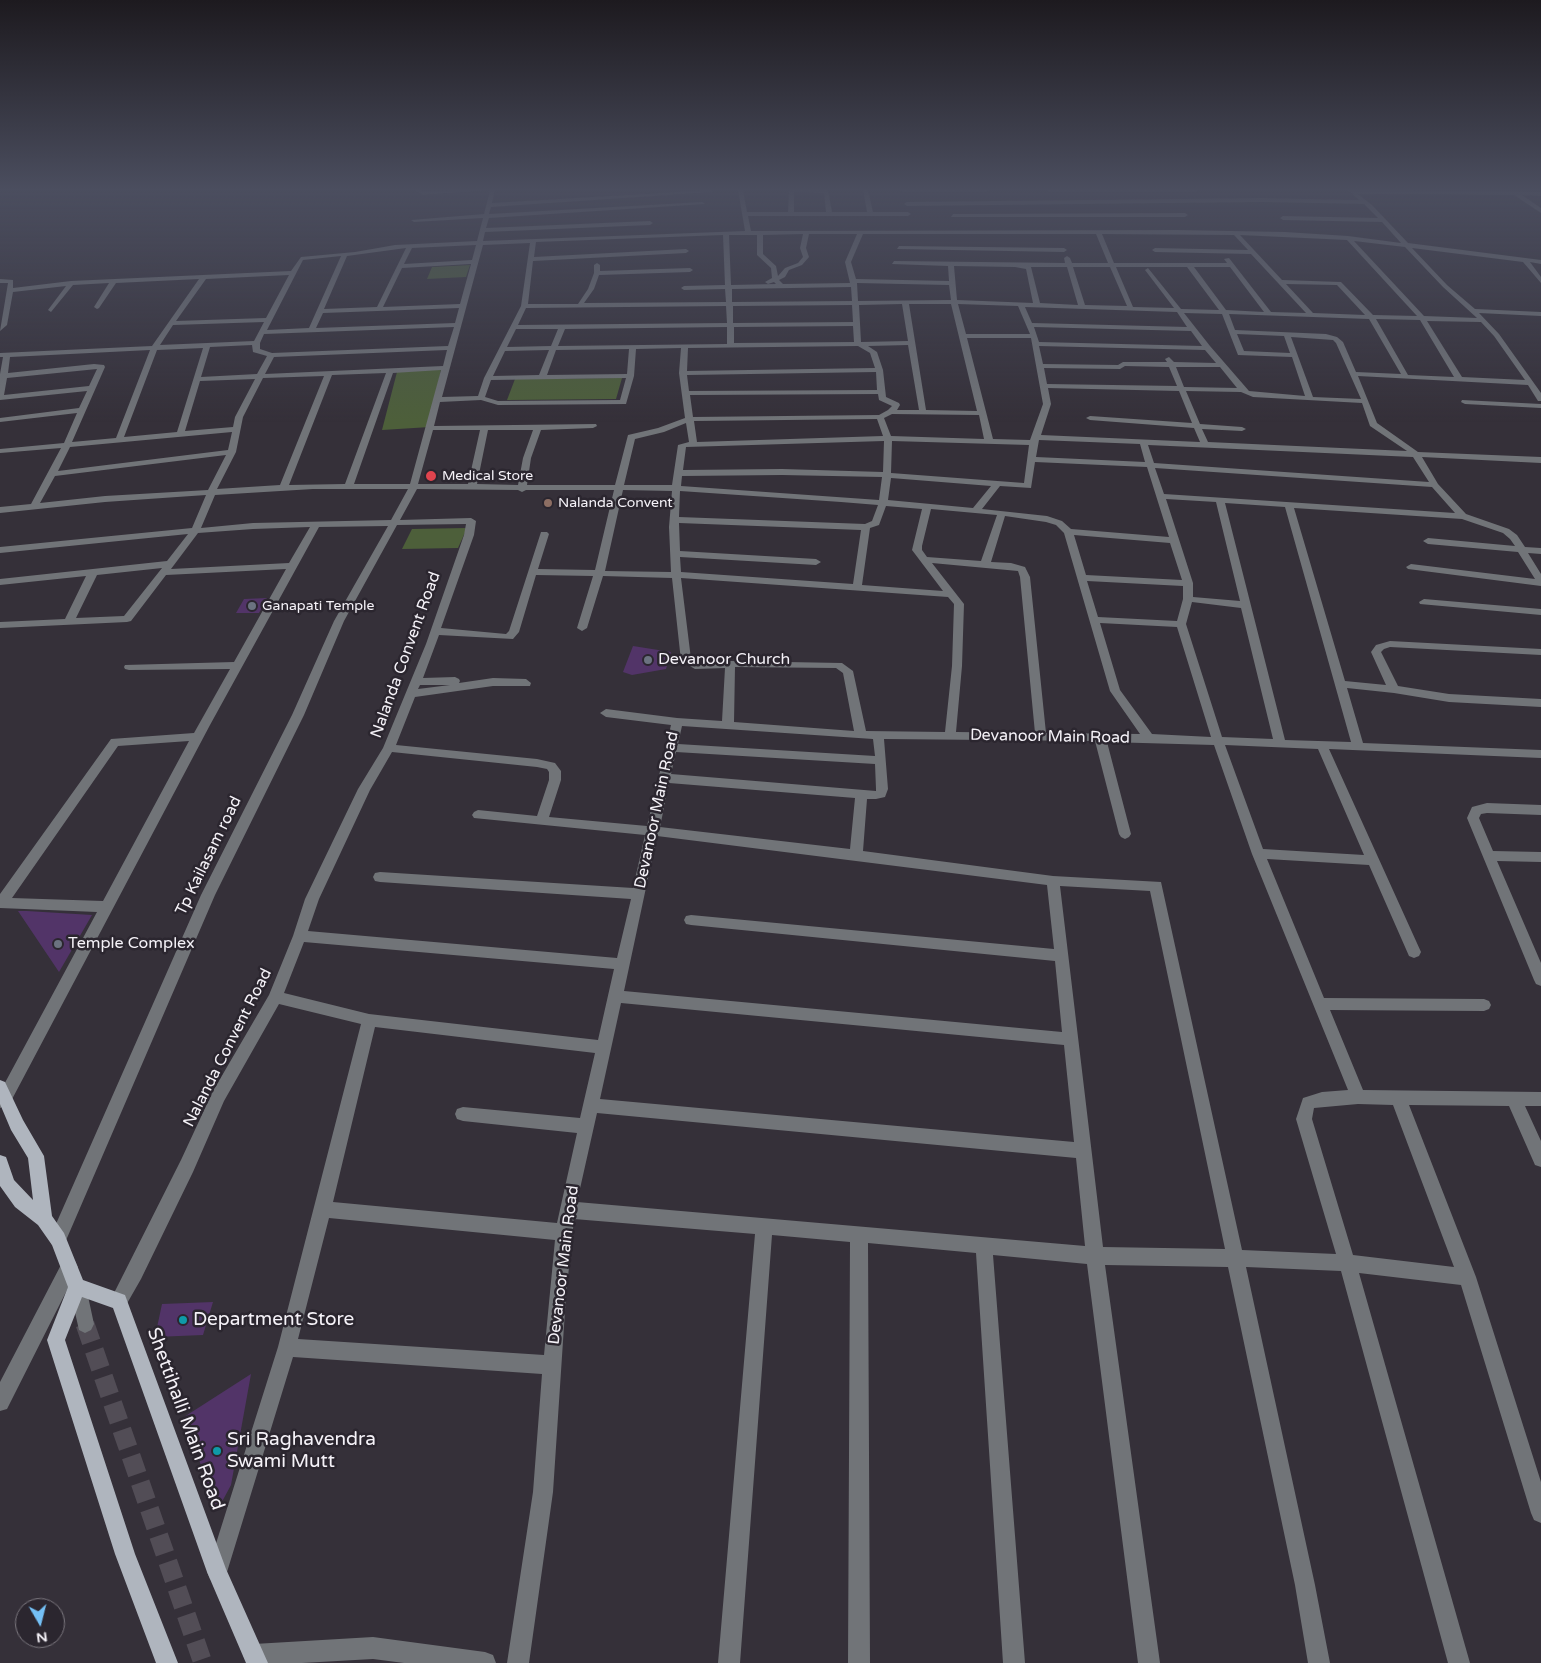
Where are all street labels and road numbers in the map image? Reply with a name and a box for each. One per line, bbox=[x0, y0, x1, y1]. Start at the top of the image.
street label: Nalanda Convent Road bbox=[367, 569, 445, 741]
street label: Devanoor Main Road bbox=[970, 726, 1130, 748]
street label: Devanoor Main Road bbox=[631, 730, 683, 890]
street label: Tp Kailasam road bbox=[172, 793, 246, 919]
street label: Nalanda Convent Road bbox=[180, 965, 276, 1131]
street label: Devanoor Main Road bbox=[545, 1184, 583, 1346]
street label: Shettihalli Main Road bbox=[141, 1325, 229, 1513]

